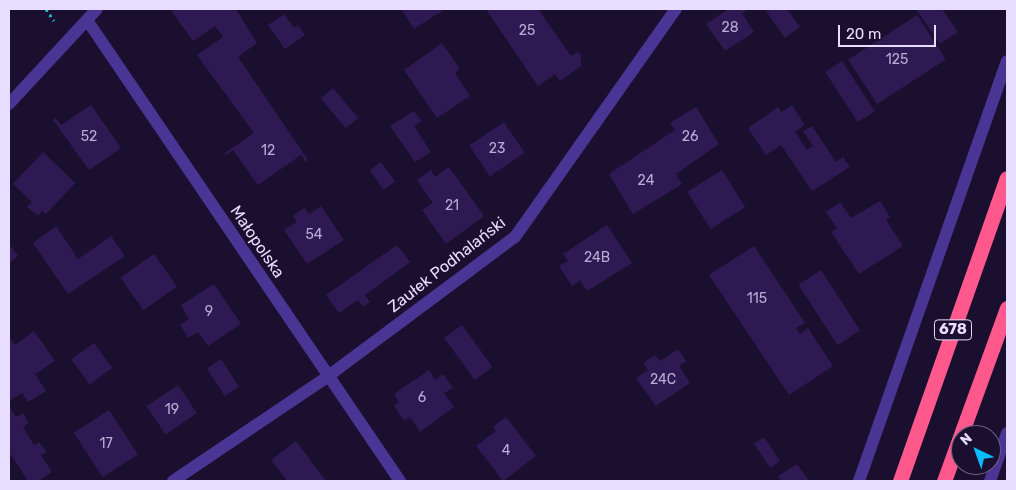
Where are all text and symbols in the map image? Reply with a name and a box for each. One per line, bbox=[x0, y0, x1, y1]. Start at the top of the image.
scale bar bbox=[841, 15, 938, 47]
house number: 28 bbox=[721, 20, 739, 36]
house number: 25 bbox=[519, 23, 535, 39]
text: 20 m bbox=[846, 25, 881, 43]
house number: 125 bbox=[886, 52, 908, 68]
house number: 52 bbox=[81, 129, 97, 145]
house number: 26 bbox=[682, 129, 698, 145]
house number: 23 bbox=[489, 141, 505, 157]
house number: 12 bbox=[261, 143, 275, 159]
house number: 24 bbox=[638, 173, 654, 189]
house number: 21 bbox=[445, 198, 459, 214]
street label: Małopolska bbox=[226, 202, 288, 282]
street label: Zaułek Podhalański bbox=[384, 213, 510, 317]
house number: 54 bbox=[305, 227, 323, 243]
house number: 24B bbox=[584, 250, 610, 266]
house number: 115 bbox=[747, 291, 767, 307]
house number: 9 bbox=[205, 304, 213, 320]
road number: 678 bbox=[933, 318, 973, 342]
house number: 24C bbox=[650, 372, 676, 388]
house number: 6 bbox=[418, 390, 426, 406]
house number: 19 bbox=[165, 402, 179, 418]
north arrow bbox=[951, 425, 1001, 475]
text: N bbox=[957, 430, 976, 449]
house number: 17 bbox=[99, 436, 113, 452]
house number: 4 bbox=[502, 443, 510, 459]

